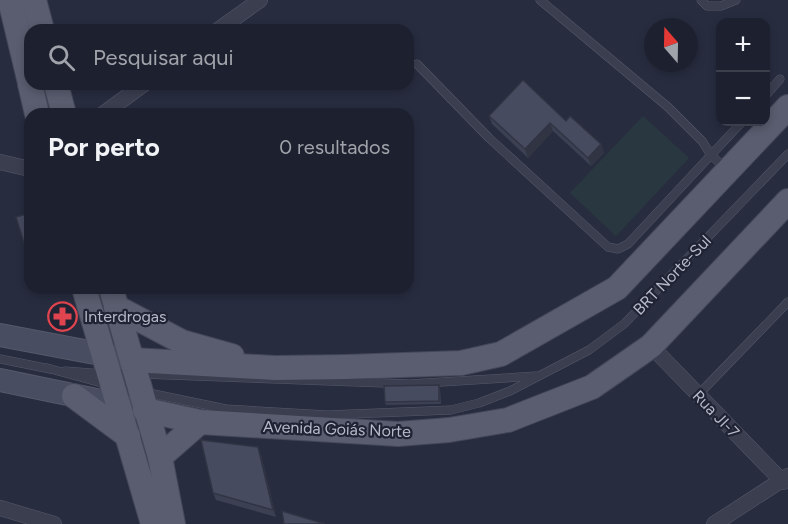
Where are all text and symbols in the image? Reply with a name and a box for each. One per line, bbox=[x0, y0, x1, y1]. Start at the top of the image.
north arrow bbox=[644, 18, 698, 72]
map controls bbox=[716, 18, 770, 126]
button: + bbox=[716, 18, 770, 72]
search box bbox=[24, 24, 414, 90]
icon: search bbox=[45, 41, 78, 74]
text: Pesquisar aqui bbox=[93, 44, 234, 71]
button: − bbox=[716, 72, 770, 126]
text: Por perto bbox=[48, 131, 160, 163]
text: 0 resultados bbox=[279, 135, 390, 159]
street label: BRT Norte-Sul bbox=[629, 231, 715, 319]
pharmacy icon: Interdrogas bbox=[47, 300, 79, 332]
place label: Interdrogas bbox=[84, 307, 167, 326]
street label: Rua JI-7 bbox=[689, 386, 744, 442]
street label: Avenida Goiás Norte bbox=[263, 417, 412, 441]

